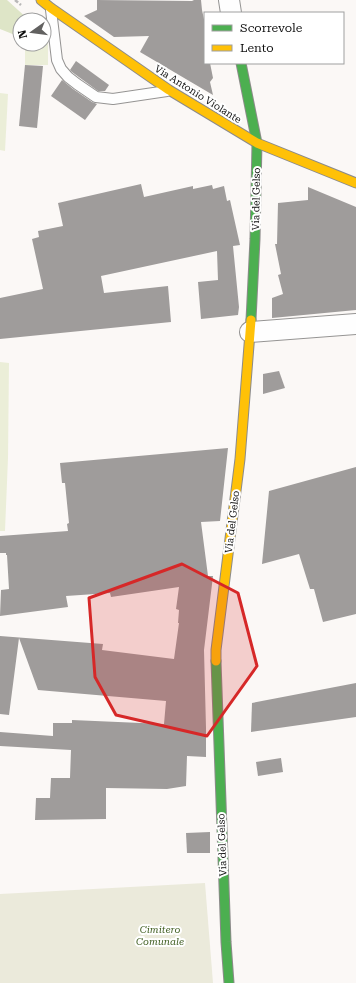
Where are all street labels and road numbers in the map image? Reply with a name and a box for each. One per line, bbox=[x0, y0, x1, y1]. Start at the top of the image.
street label: Via Antonio Violante bbox=[153, 63, 244, 125]
street label: Via del Gelso bbox=[250, 167, 262, 231]
street label: Via del Gelso bbox=[223, 490, 241, 554]
street label: Via del Gelso bbox=[215, 813, 229, 877]

